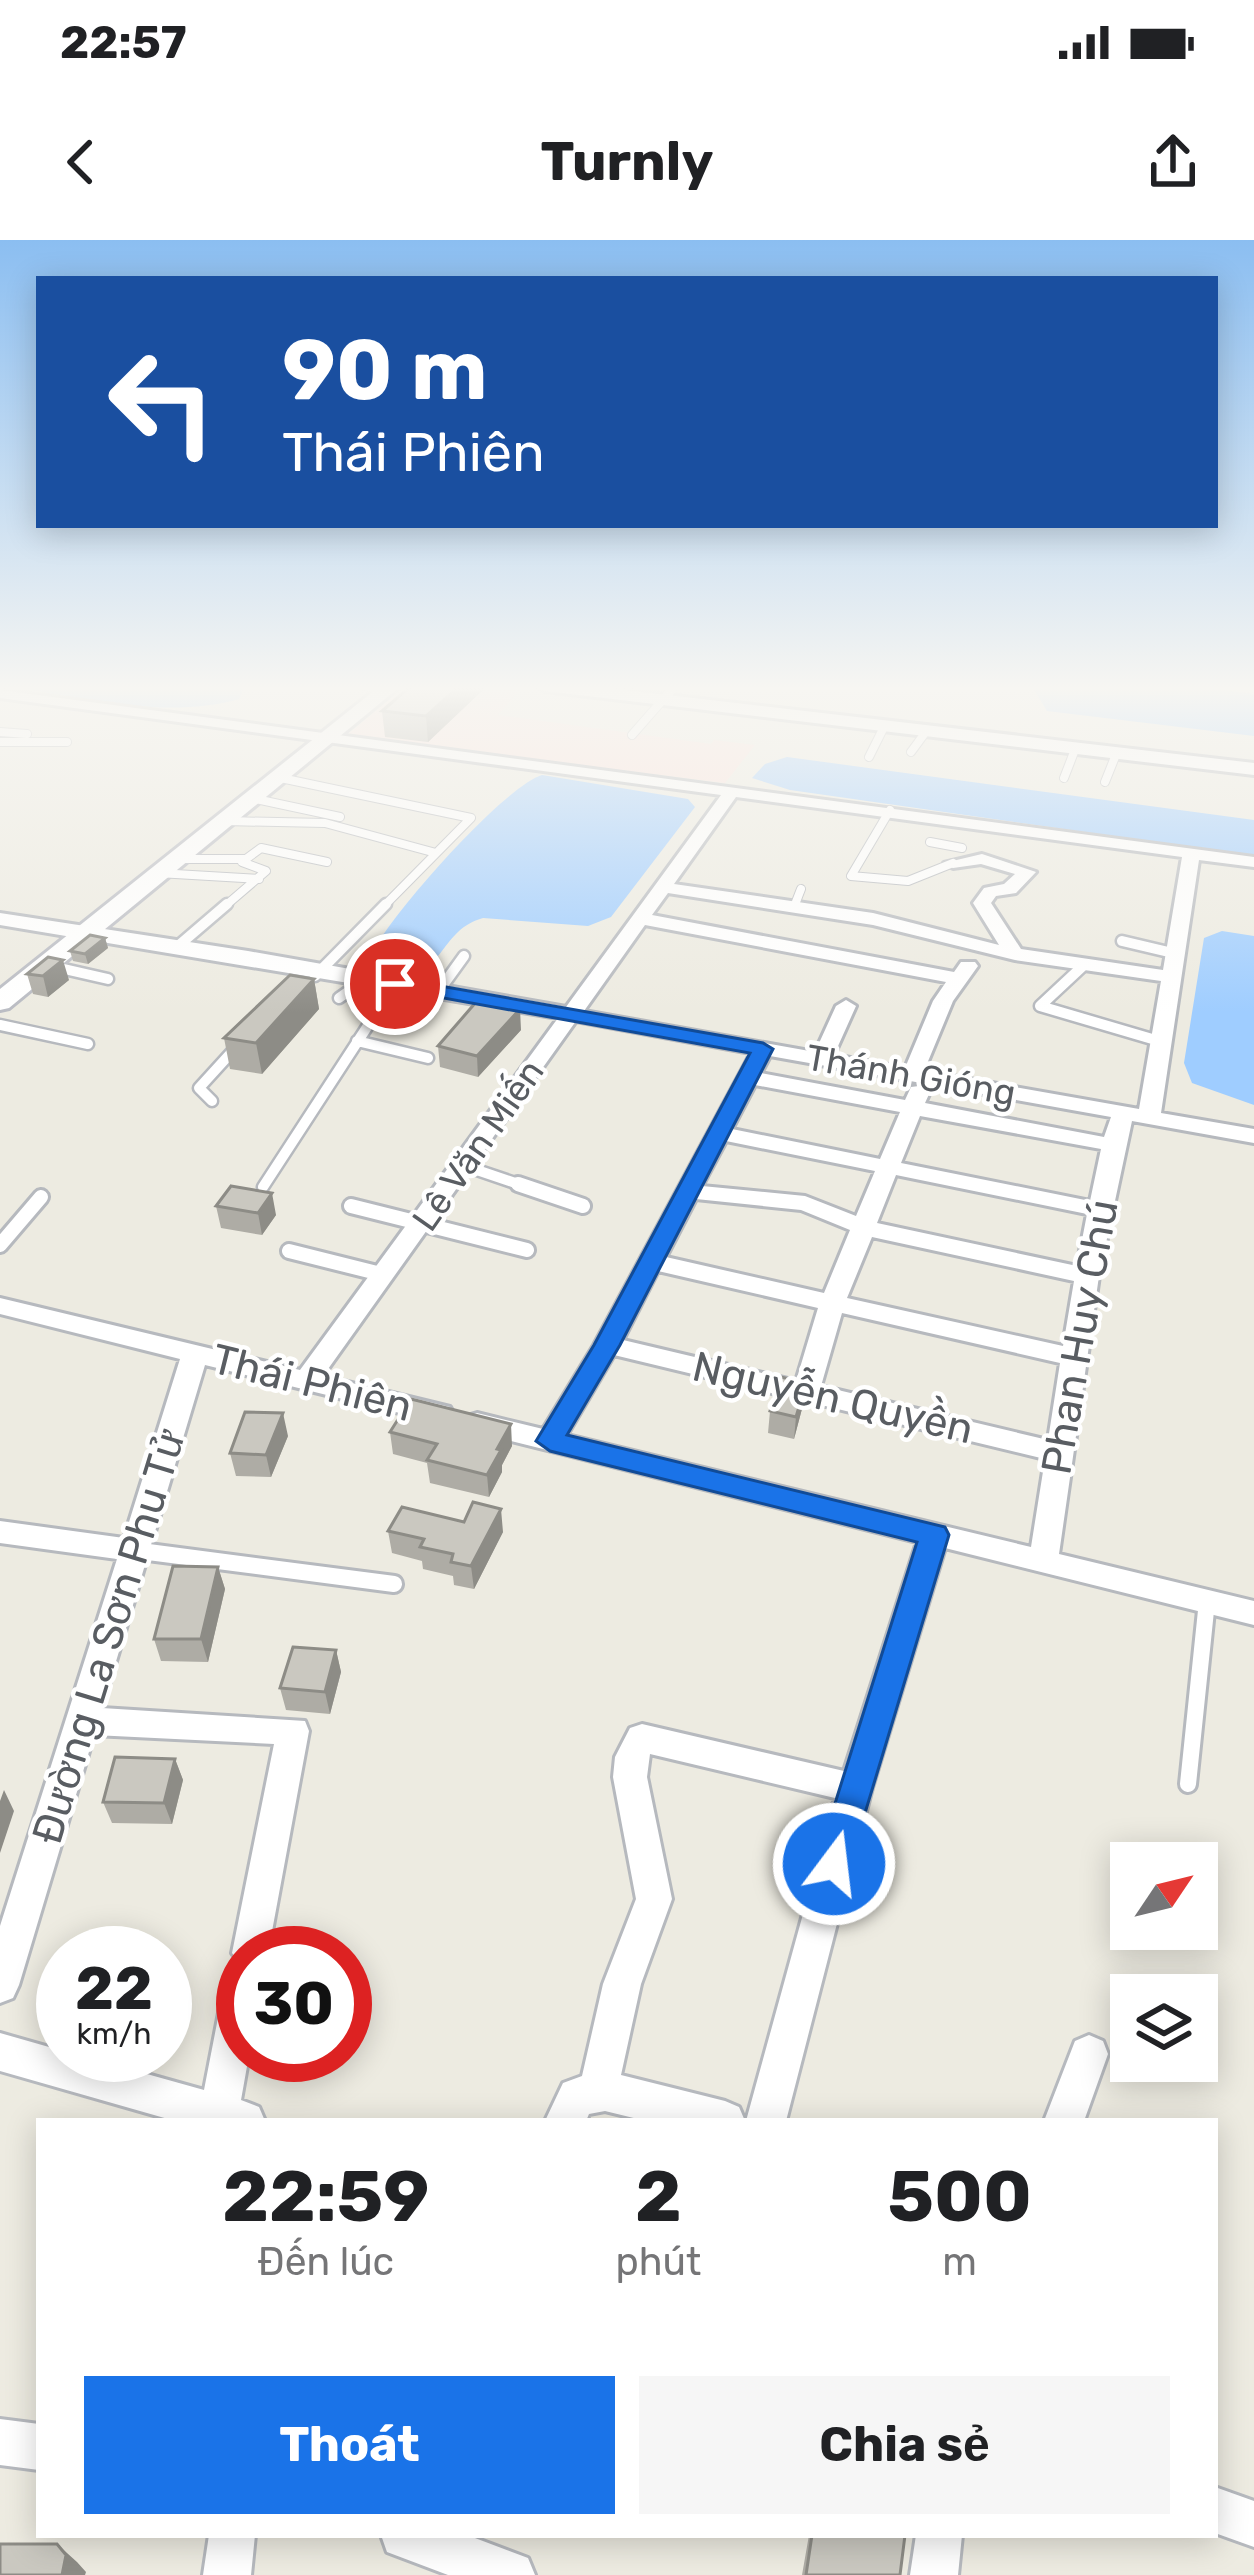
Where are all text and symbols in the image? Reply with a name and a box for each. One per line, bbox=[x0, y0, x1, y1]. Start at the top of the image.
text: 22:57 bbox=[60, 16, 187, 69]
icon: back bbox=[48, 129, 114, 195]
icon: share bbox=[1140, 129, 1206, 195]
text: Turnly bbox=[541, 130, 713, 194]
text: 90 m bbox=[282, 320, 488, 420]
icon: left bbox=[84, 324, 240, 480]
text: Thái Phiên bbox=[282, 421, 545, 485]
pin bbox=[344, 933, 446, 1035]
icon: arrive bbox=[362, 951, 428, 1017]
street label: Thánh Gióng bbox=[803, 1035, 1019, 1115]
street label: Lê Văn Miến bbox=[403, 1051, 553, 1239]
street label: Phan Huy Chú bbox=[1031, 1196, 1129, 1478]
street label: Thái Phiên bbox=[207, 1334, 417, 1432]
street label: Nguyễn Quyền bbox=[688, 1341, 978, 1455]
street label: Đường La Sơn Phu Tử bbox=[22, 1422, 196, 1850]
position arrow bbox=[771, 1801, 897, 1927]
north arrow bbox=[1110, 1842, 1218, 1950]
map controls bbox=[1110, 1842, 1218, 2082]
speed limit sign: 30 bbox=[216, 1926, 372, 2082]
text: 22 bbox=[75, 1953, 153, 2024]
button: layers bbox=[1110, 1974, 1218, 2082]
text: km/h bbox=[77, 2016, 151, 2052]
text: 22:59 bbox=[222, 2154, 429, 2239]
text: 2 bbox=[635, 2154, 682, 2239]
text: 500 bbox=[887, 2154, 1032, 2239]
text: Đến lúc bbox=[257, 2239, 394, 2285]
text: phút bbox=[616, 2239, 701, 2285]
text: m bbox=[942, 2239, 977, 2285]
button: Thoát bbox=[84, 2376, 615, 2514]
button: Chia sẻ bbox=[639, 2376, 1170, 2514]

